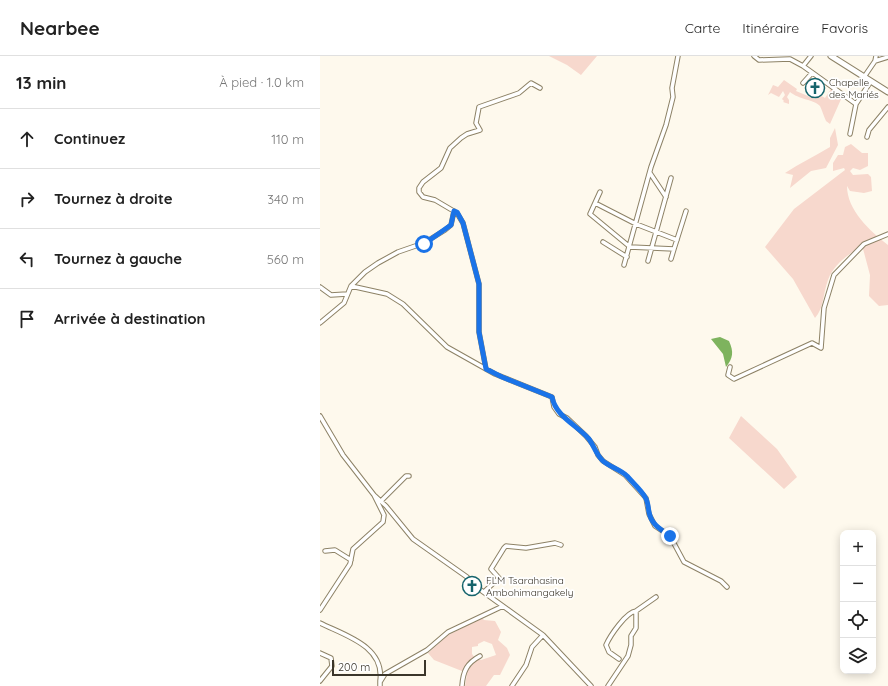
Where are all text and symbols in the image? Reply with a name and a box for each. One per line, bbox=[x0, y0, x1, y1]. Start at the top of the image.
text: Nearbee bbox=[20, 16, 100, 40]
text: Carte bbox=[685, 19, 720, 37]
text: Itinéraire bbox=[742, 19, 799, 37]
text: Favoris bbox=[821, 19, 868, 37]
text: 13 min bbox=[16, 72, 66, 93]
text: À pied · 1.0 km bbox=[219, 74, 304, 90]
place label: Chapelle des Mariés bbox=[829, 76, 879, 101]
church icon: Chapelle des Mariés bbox=[804, 77, 826, 99]
icon: ahead bbox=[16, 128, 38, 150]
text: Continuez bbox=[54, 129, 125, 148]
text: 110 m bbox=[271, 131, 304, 147]
icon: right bbox=[16, 188, 38, 210]
text: Tournez à droite bbox=[54, 189, 173, 208]
text: 340 m bbox=[267, 191, 304, 207]
route start bbox=[415, 235, 433, 253]
icon: left bbox=[16, 248, 38, 270]
text: Tournez à gauche bbox=[54, 249, 182, 268]
text: 560 m bbox=[267, 251, 304, 267]
icon: arrive bbox=[16, 308, 38, 330]
text: Arrivée à destination bbox=[54, 309, 206, 328]
route end bbox=[661, 527, 679, 545]
map controls bbox=[840, 530, 876, 674]
button: + bbox=[840, 530, 876, 566]
button: − bbox=[840, 566, 876, 602]
place label: FLM Tsarahasina Ambohimangakely bbox=[486, 574, 573, 599]
church icon: FLM Tsarahasina Ambohimangakely bbox=[461, 575, 483, 597]
button: locate bbox=[840, 602, 876, 638]
button: layers bbox=[840, 638, 876, 674]
scale bar bbox=[332, 658, 426, 677]
text: 200 m bbox=[338, 660, 370, 674]

